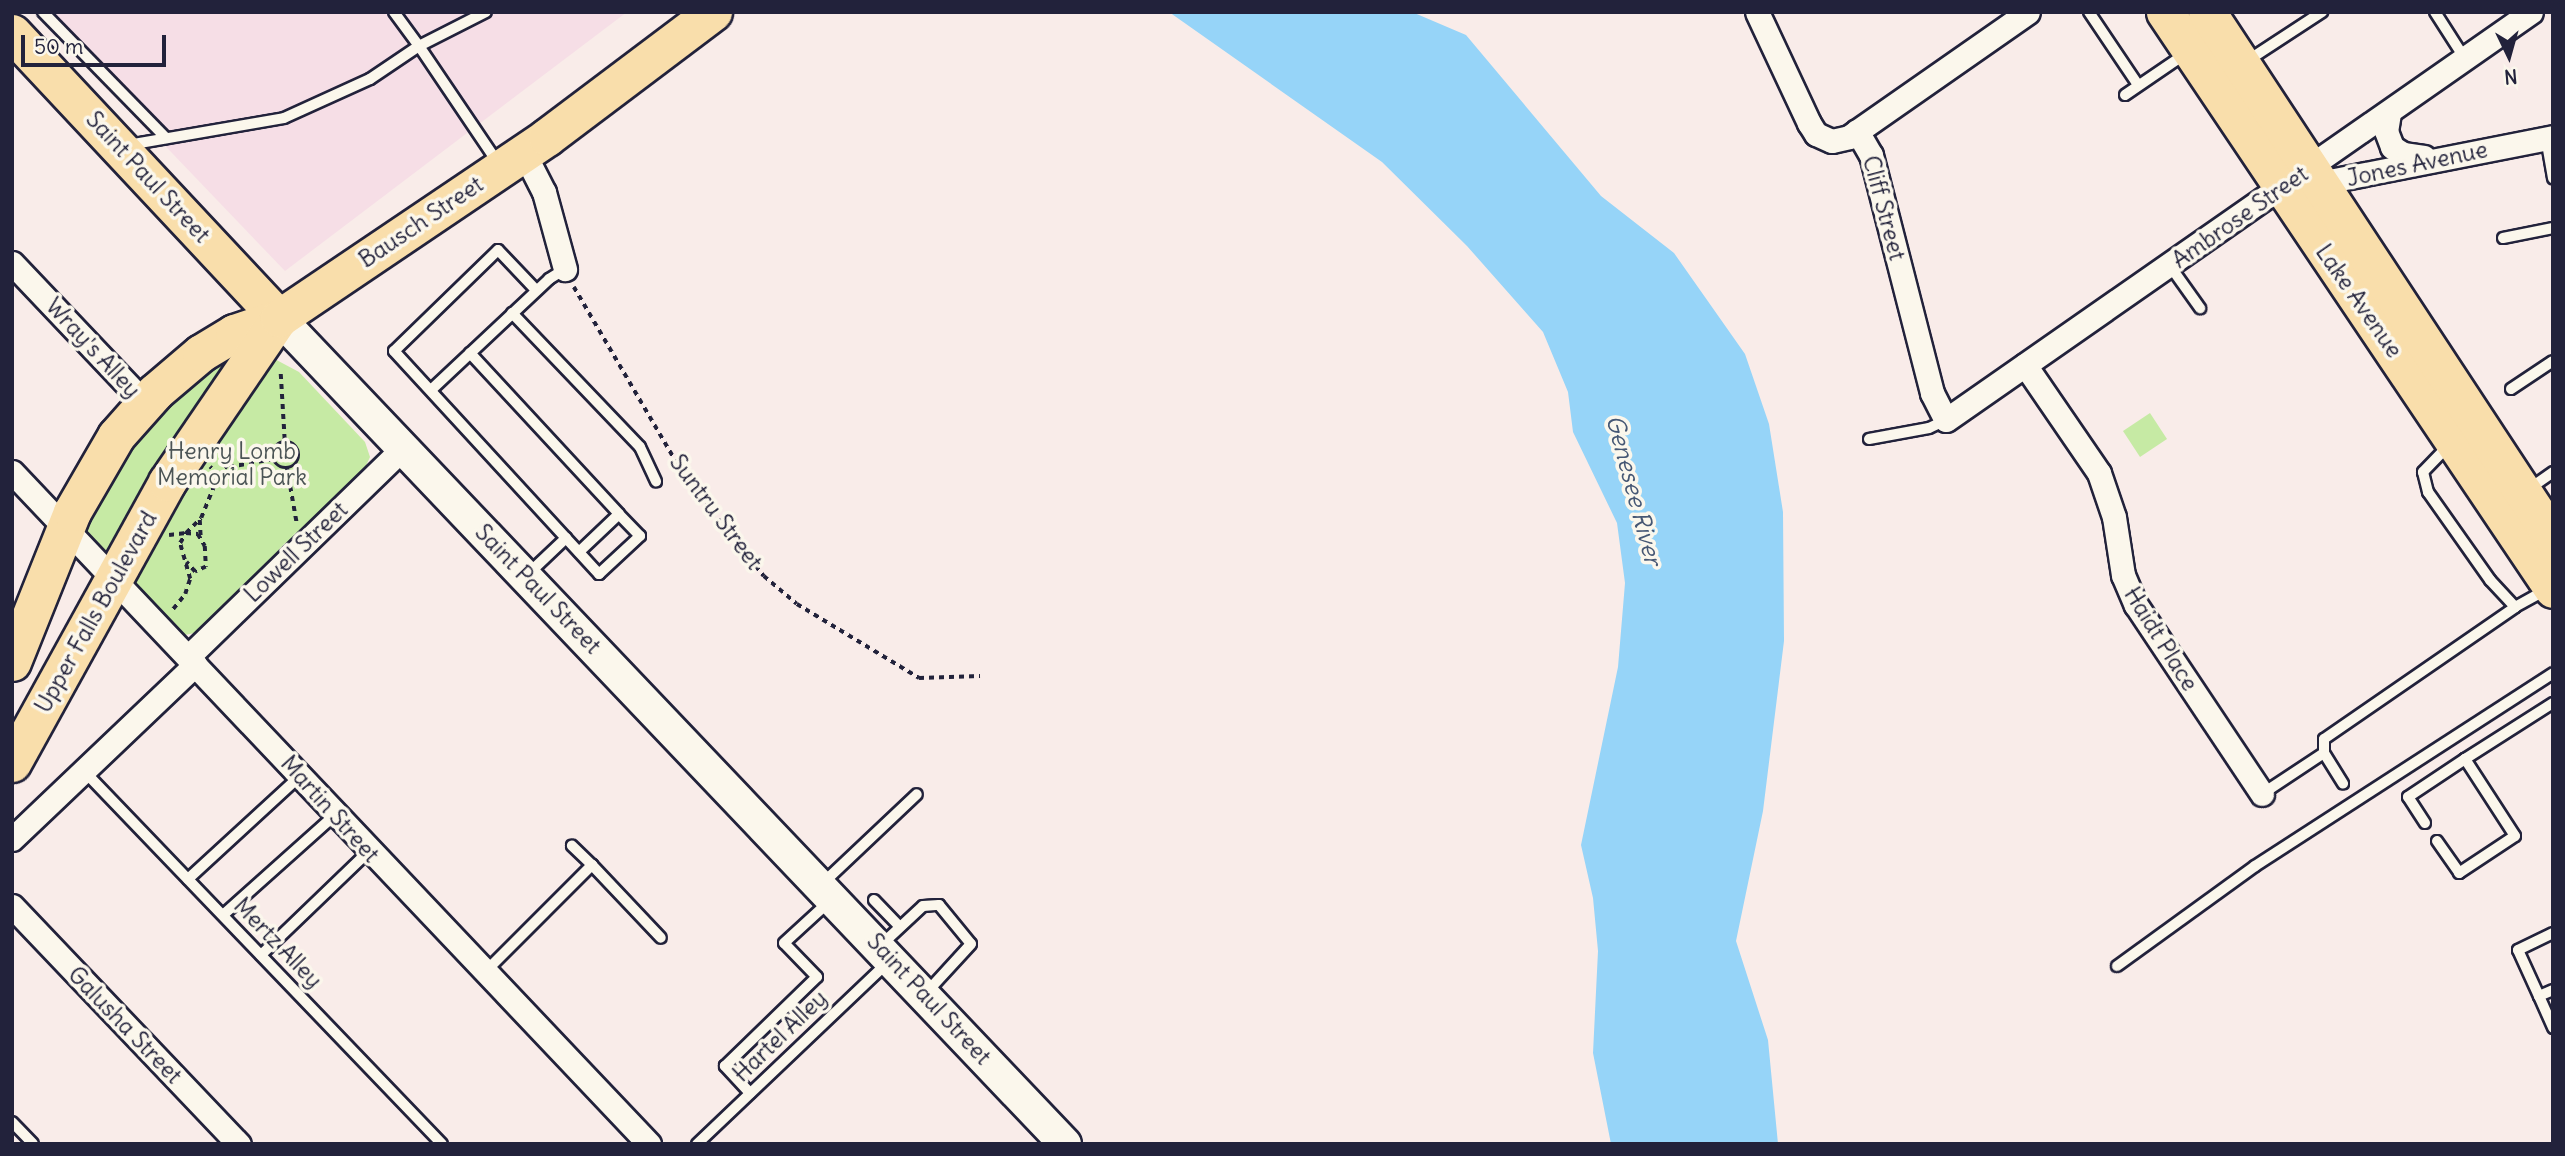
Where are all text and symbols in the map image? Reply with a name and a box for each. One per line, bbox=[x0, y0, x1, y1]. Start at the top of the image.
scale bar bbox=[24, 21, 170, 65]
north arrow bbox=[2474, 21, 2544, 91]
text: 50 m bbox=[34, 33, 83, 60]
text: N bbox=[2503, 64, 2518, 89]
street label: Saint Paul Street bbox=[80, 106, 216, 248]
street label: Jones Avenue bbox=[2344, 136, 2490, 192]
street label: Cliff Street bbox=[1857, 153, 1911, 263]
street label: Ambrose Street bbox=[2167, 160, 2313, 274]
street label: Bausch Street bbox=[354, 170, 488, 274]
street label: Lake Avenue bbox=[2310, 239, 2408, 363]
street label: Wray's Alley bbox=[40, 292, 146, 404]
water label: Genesee River bbox=[1600, 412, 1668, 568]
park label: Henry Lomb Memorial Park bbox=[157, 437, 307, 491]
street label: Suntru Street bbox=[664, 449, 768, 575]
street label: Lowell Street bbox=[239, 496, 353, 608]
street label: Upper Falls Boulevard bbox=[29, 506, 163, 718]
street label: Saint Paul Street bbox=[469, 519, 607, 659]
street label: Haidt Place bbox=[2118, 582, 2204, 696]
street label: Martin Street bbox=[275, 750, 385, 868]
street label: Mertz Alley bbox=[228, 892, 328, 994]
street label: Saint Paul Street bbox=[861, 928, 997, 1070]
street label: Galusha Street bbox=[62, 961, 188, 1089]
street label: Hartel Alley bbox=[727, 984, 833, 1088]

